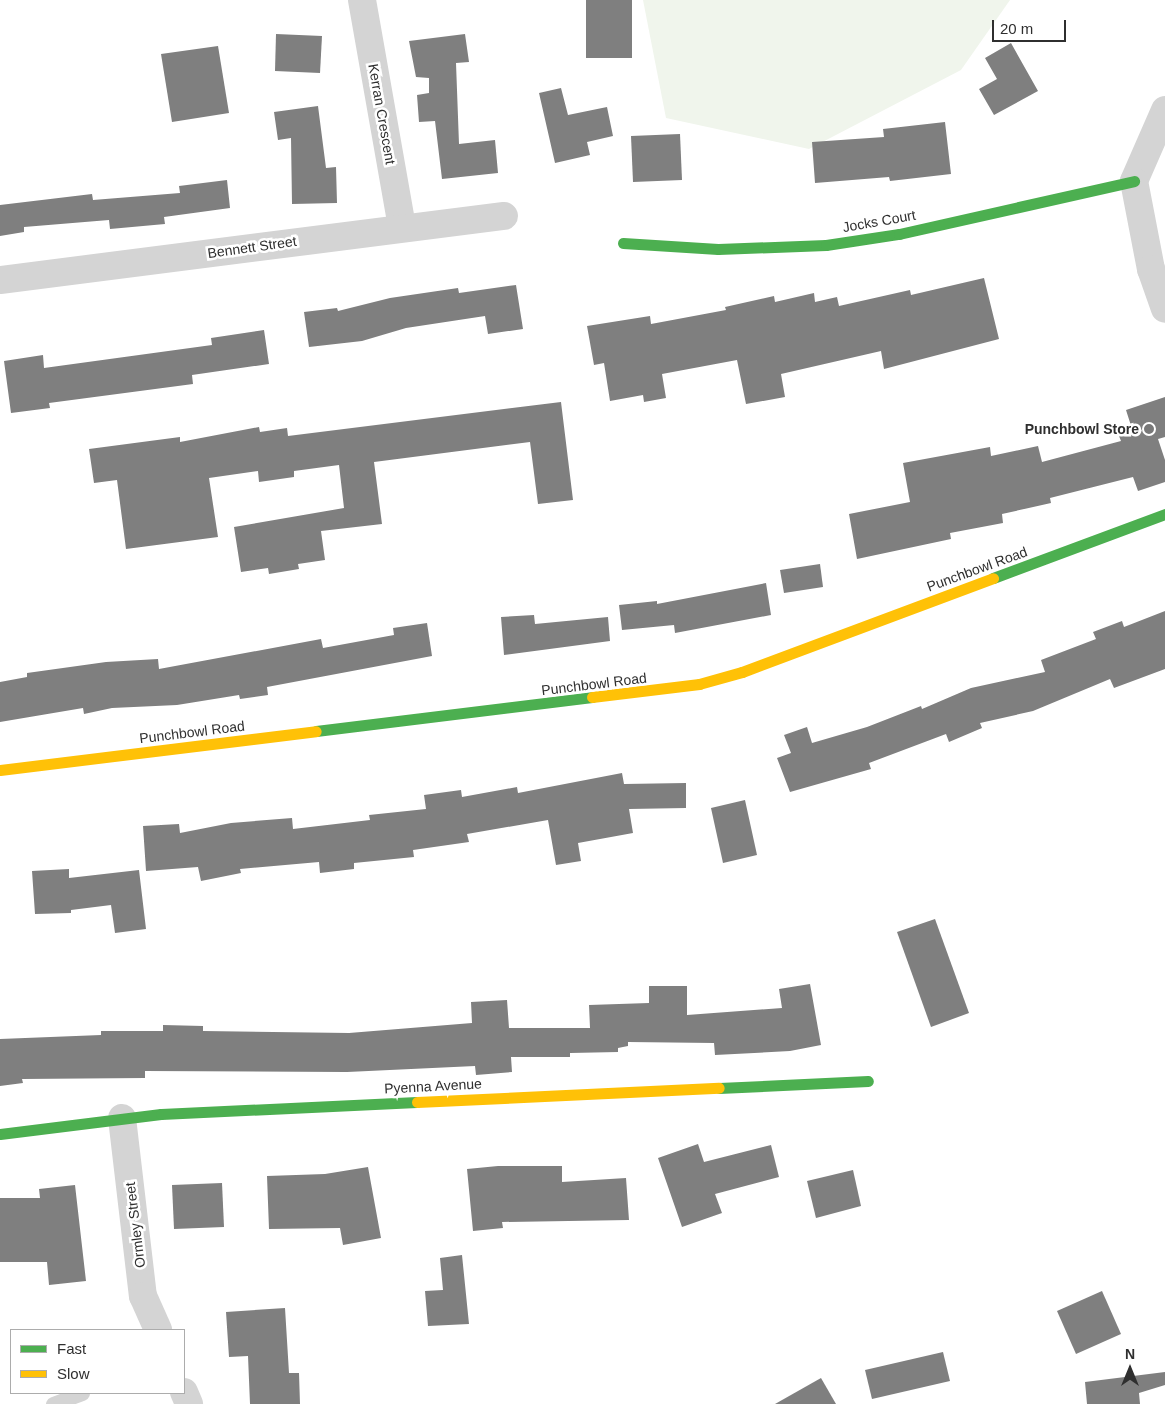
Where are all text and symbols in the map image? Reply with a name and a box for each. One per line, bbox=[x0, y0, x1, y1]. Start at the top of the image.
scale bar bbox=[995, 10, 1069, 42]
text: 20 m bbox=[1000, 20, 1033, 37]
street label: Kerran Crescent bbox=[365, 62, 399, 166]
street label: Jocks Court bbox=[841, 206, 917, 236]
street label: Bennett Street bbox=[207, 232, 297, 262]
place label: Punchbowl Store bbox=[1025, 421, 1139, 437]
marker: Punchbowl Store bbox=[1143, 423, 1155, 435]
street label: Punchbowl Road bbox=[924, 543, 1030, 595]
street label: Punchbowl Road bbox=[540, 669, 648, 699]
street label: Punchbowl Road bbox=[138, 717, 246, 747]
street label: Pyenna Avenue bbox=[383, 1075, 483, 1097]
street label: Ormley Street bbox=[121, 1181, 149, 1269]
legend bbox=[10, 1329, 185, 1394]
text: Fast bbox=[57, 1340, 86, 1357]
north arrow bbox=[1105, 1344, 1155, 1394]
text: N bbox=[1125, 1346, 1135, 1362]
text: Slow bbox=[57, 1365, 90, 1382]

